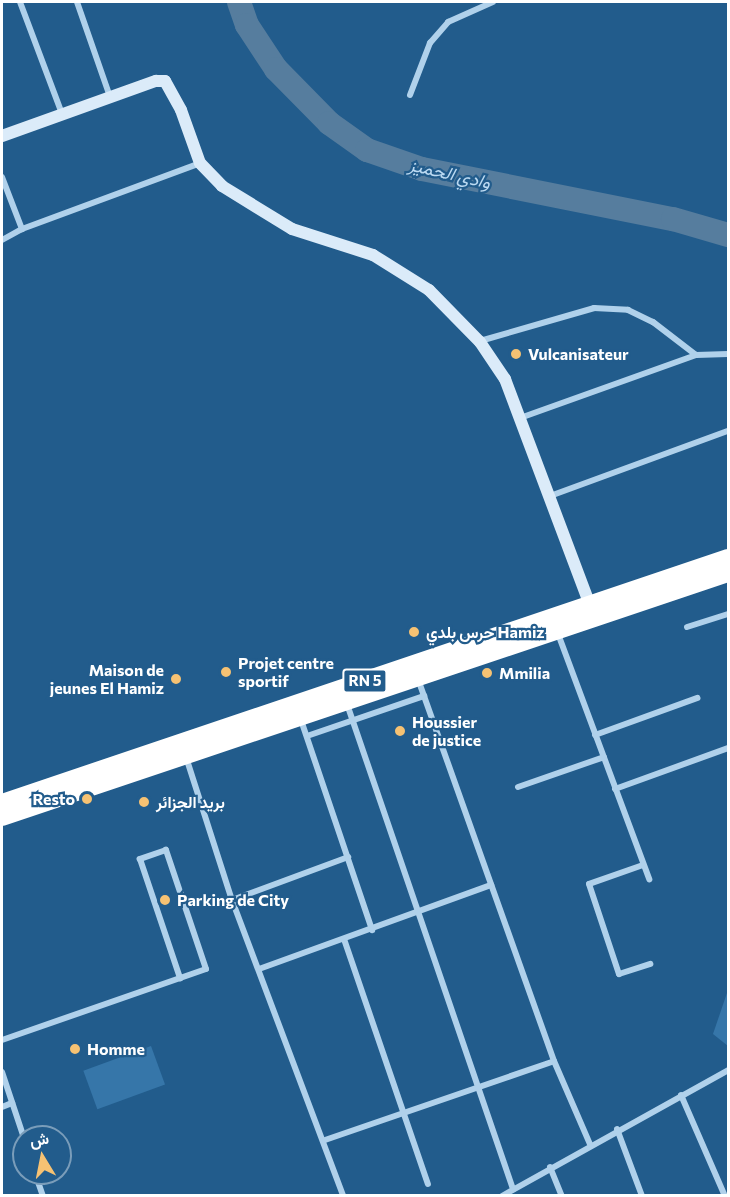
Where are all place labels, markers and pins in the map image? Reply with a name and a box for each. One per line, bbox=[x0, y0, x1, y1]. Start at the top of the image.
place label: Vulcanisateur bbox=[528, 344, 629, 364]
marker: Vulcanisateur bbox=[509, 347, 523, 361]
place label: حرس بلدي Hamiz bbox=[426, 622, 545, 642]
marker: حرس بلدي Hamiz bbox=[407, 625, 421, 639]
place label: Projet centre sportif bbox=[238, 653, 334, 691]
place label: Maison de jeunes El Hamiz bbox=[50, 660, 164, 698]
place label: Mmilia bbox=[499, 663, 550, 683]
marker: Projet centre sportif bbox=[219, 665, 233, 679]
marker: Mmilia bbox=[480, 666, 494, 680]
marker: Maison de jeunes El Hamiz bbox=[169, 672, 183, 686]
place label: Houssier de justice bbox=[412, 712, 481, 750]
marker: Houssier de justice bbox=[393, 724, 407, 738]
place label: Resto bbox=[32, 789, 75, 809]
marker: Resto bbox=[80, 792, 94, 806]
place label: بريد الجزائر bbox=[156, 792, 225, 812]
marker: بريد الجزائر bbox=[137, 795, 151, 809]
place label: Parking de City bbox=[177, 890, 289, 910]
marker: Parking de City bbox=[158, 893, 172, 907]
place label: Homme bbox=[87, 1039, 145, 1059]
marker: Homme bbox=[68, 1042, 82, 1056]

